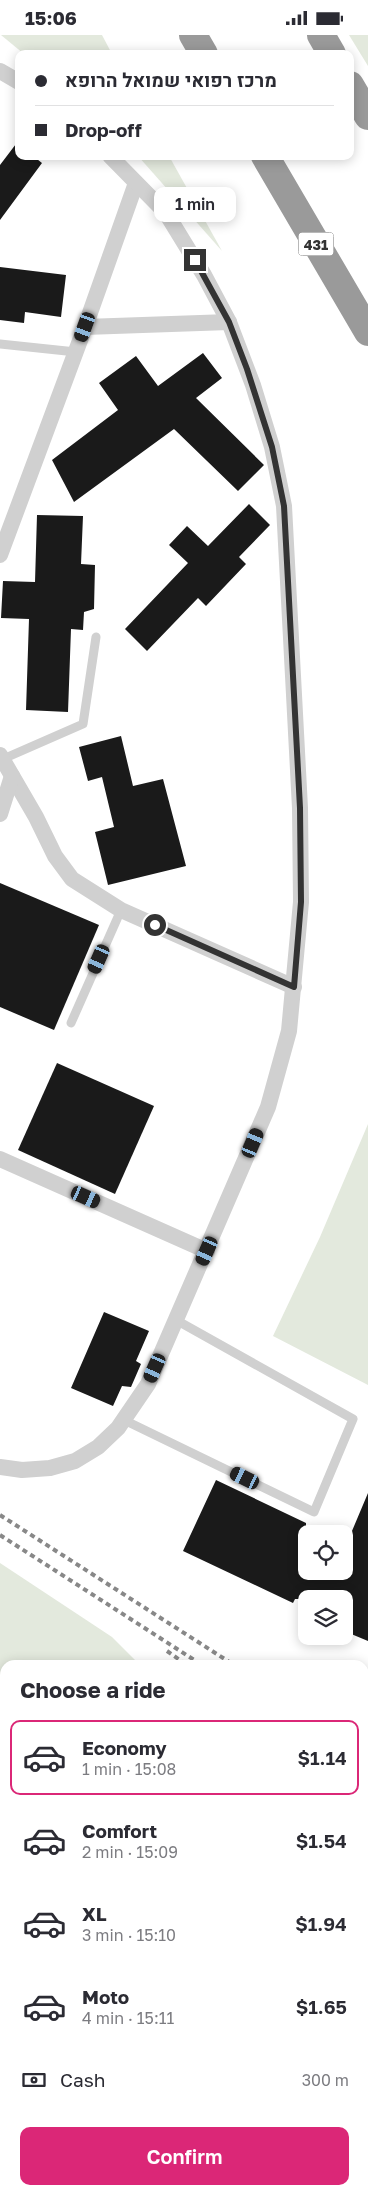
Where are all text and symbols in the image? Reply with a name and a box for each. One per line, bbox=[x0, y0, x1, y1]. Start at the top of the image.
text: 15:06 bbox=[25, 6, 77, 29]
text: מרכז רפואי שמואל הרופא bbox=[65, 68, 277, 91]
text: Drop-off bbox=[65, 118, 142, 141]
callout: 1 min bbox=[154, 187, 236, 223]
text: 1 min bbox=[175, 194, 215, 214]
road number: 431 bbox=[298, 233, 334, 255]
route end bbox=[184, 249, 206, 271]
car bbox=[72, 310, 97, 344]
route start bbox=[144, 914, 166, 936]
car bbox=[86, 942, 111, 976]
car bbox=[240, 1126, 265, 1160]
car bbox=[69, 1184, 102, 1210]
car bbox=[194, 1234, 219, 1268]
car bbox=[142, 1351, 167, 1385]
car bbox=[228, 1465, 261, 1491]
map controls bbox=[298, 1525, 353, 1645]
button: locate bbox=[298, 1525, 353, 1580]
button: layers bbox=[298, 1590, 353, 1645]
text: Choose a ride bbox=[20, 1676, 166, 1703]
icon: car bbox=[22, 1735, 67, 1780]
text: Economy bbox=[82, 1736, 167, 1759]
text: $1.14 bbox=[298, 1746, 347, 1769]
text: 1 min · 15:08 bbox=[82, 1759, 176, 1779]
icon: car bbox=[22, 1818, 67, 1863]
text: Comfort bbox=[82, 1819, 157, 1842]
text: $1.54 bbox=[296, 1829, 347, 1852]
text: 2 min · 15:09 bbox=[82, 1842, 178, 1862]
icon: car bbox=[22, 1901, 67, 1946]
text: XL bbox=[82, 1902, 107, 1925]
text: $1.94 bbox=[295, 1912, 347, 1935]
text: 3 min · 15:10 bbox=[82, 1925, 176, 1945]
icon: car bbox=[22, 1984, 67, 2029]
text: Moto bbox=[82, 1985, 129, 2008]
text: $1.65 bbox=[296, 1995, 347, 2018]
text: 4 min · 15:11 bbox=[82, 2008, 174, 2028]
icon: cash bbox=[20, 2066, 48, 2094]
text: Cash bbox=[60, 2068, 105, 2091]
text: 300 m bbox=[302, 2070, 349, 2090]
button: Confirm bbox=[20, 2127, 349, 2185]

